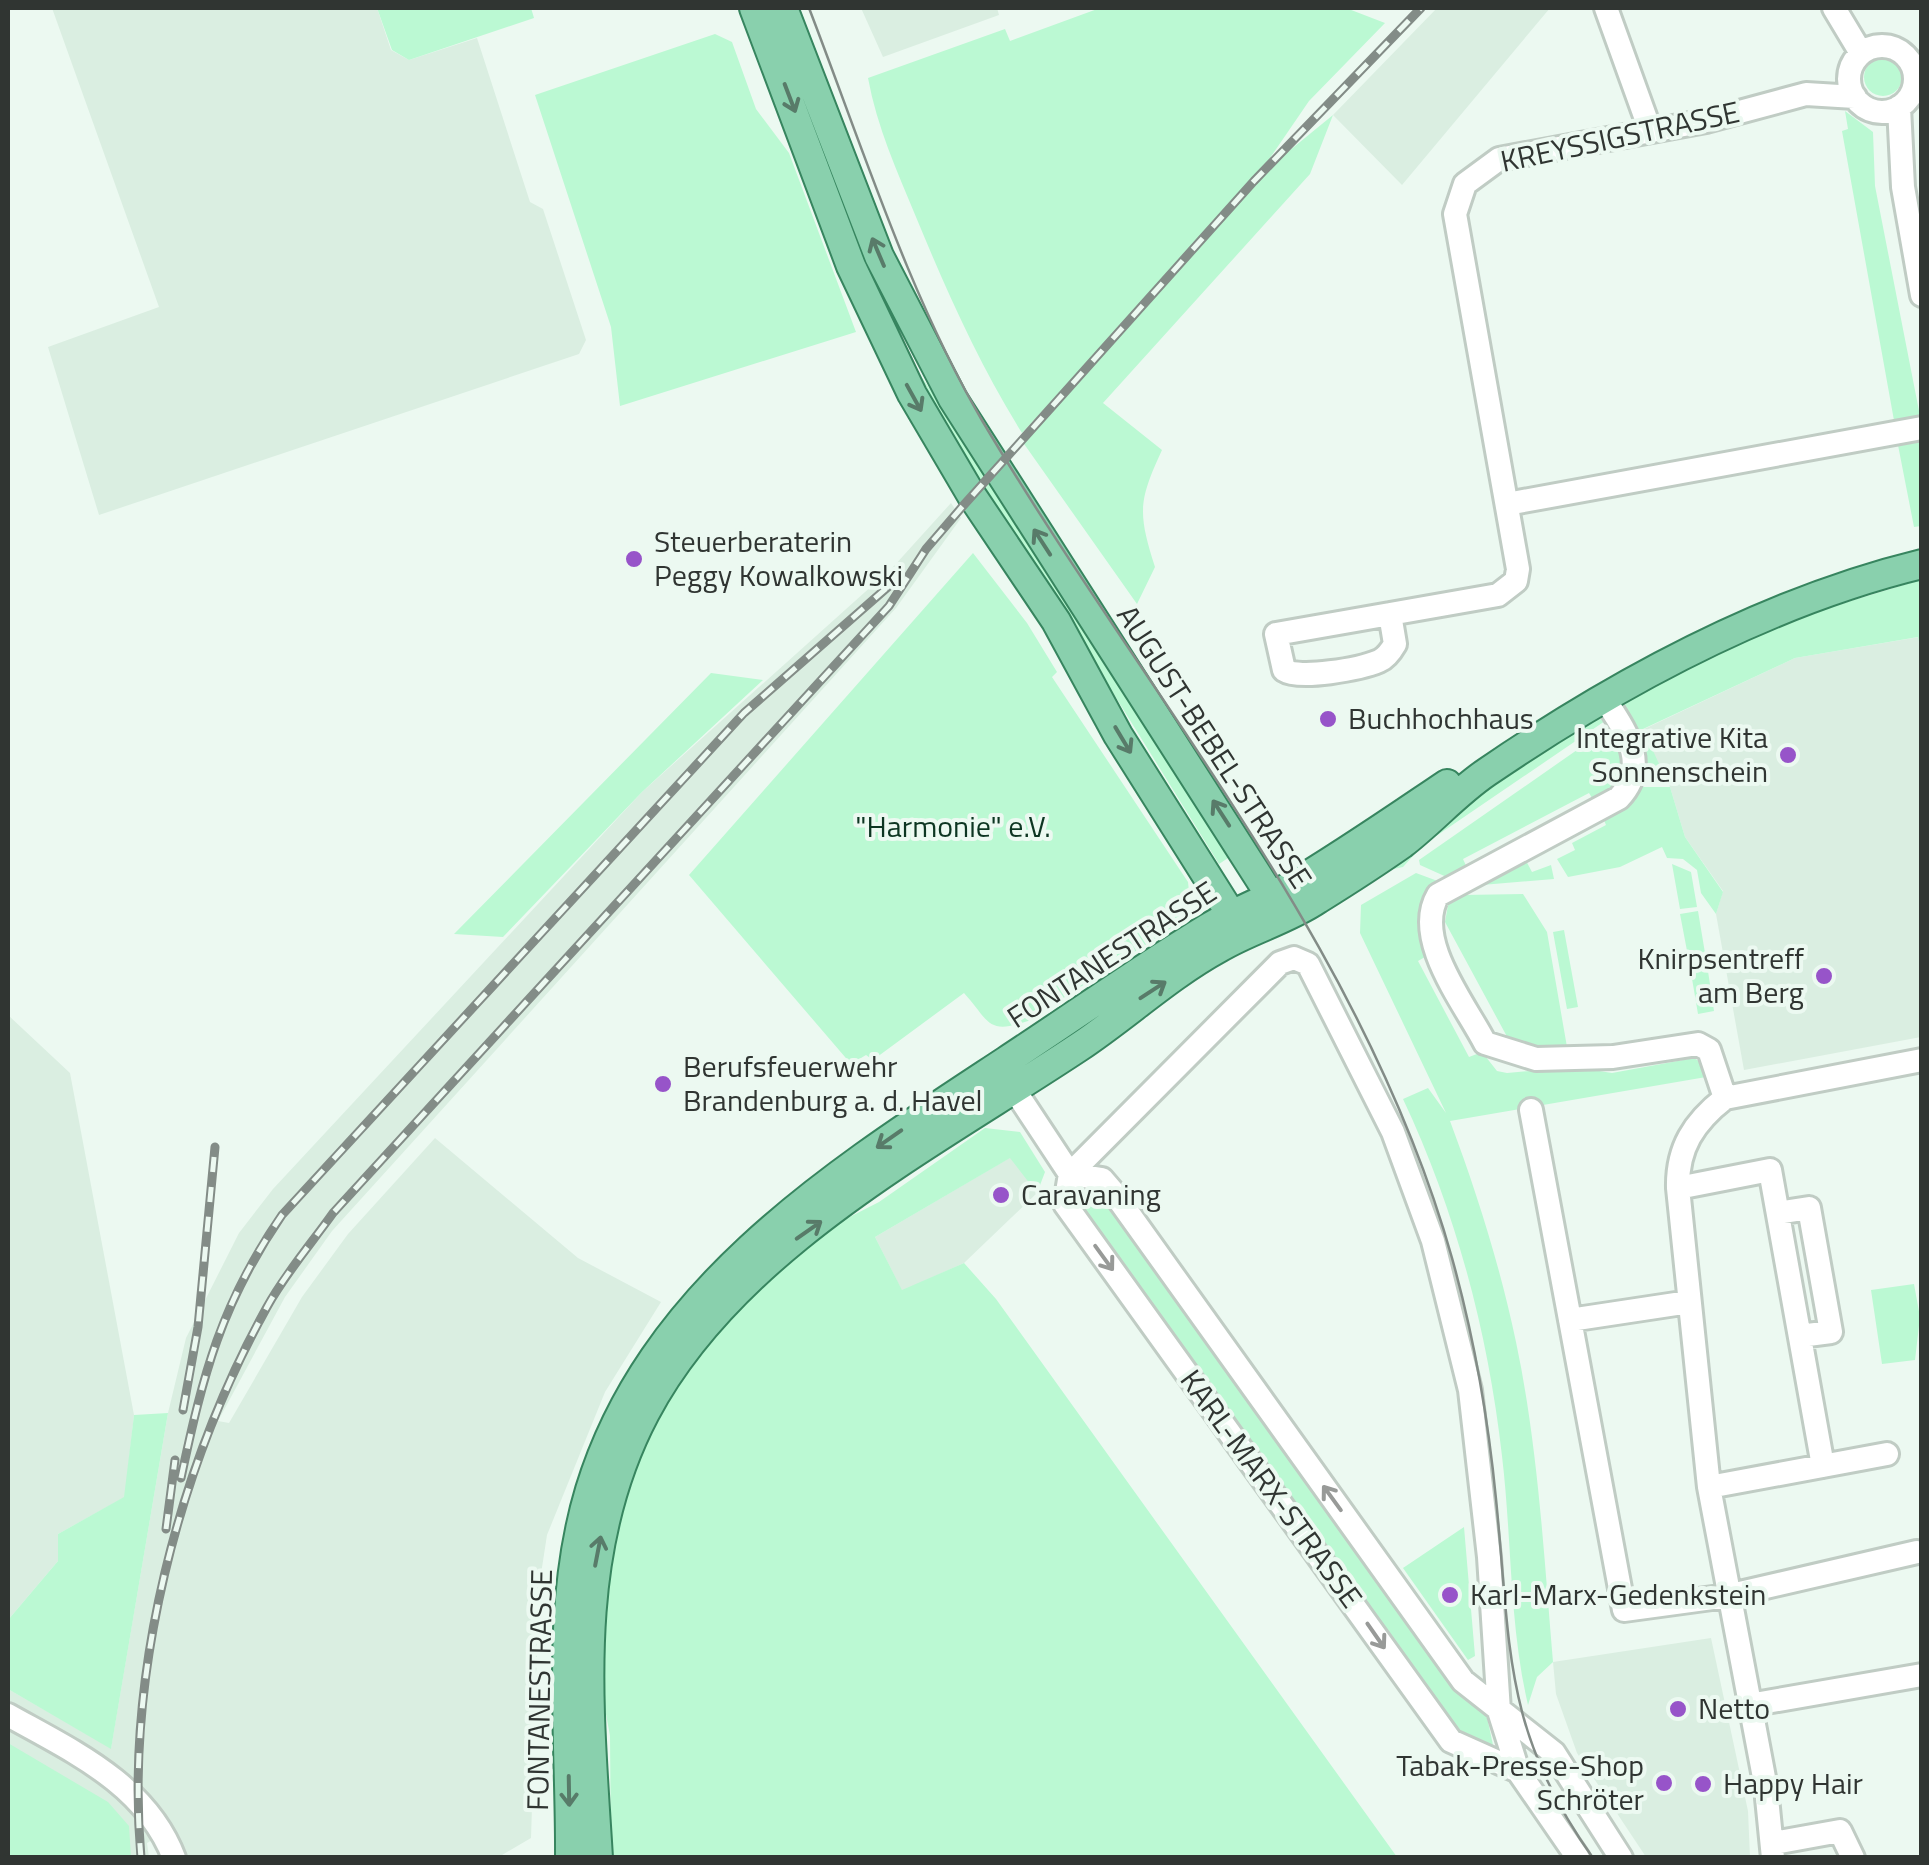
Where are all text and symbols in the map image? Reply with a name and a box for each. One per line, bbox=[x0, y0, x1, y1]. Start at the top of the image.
one-way arrow bbox=[782, 82, 800, 113]
street label: KREYSSIGSTRASSE bbox=[1496, 88, 1744, 184]
one-way arrow bbox=[868, 238, 886, 268]
one-way arrow bbox=[905, 383, 925, 412]
place label: Steuerberaterin Peggy Kowalkowski bbox=[654, 518, 903, 598]
one-way arrow bbox=[1032, 528, 1053, 557]
marker: Steuerberaterin Peggy Kowalkowski bbox=[623, 548, 645, 570]
street label: AUGUST-BEBEL-STRASSE bbox=[1106, 596, 1324, 897]
place label: Buchhochhaus bbox=[1348, 695, 1534, 741]
marker: Buchhochhaus bbox=[1317, 708, 1339, 730]
place label: Integrative Kita Sonnenschein bbox=[1576, 714, 1768, 794]
one-way arrow bbox=[1113, 726, 1133, 754]
marker: Integrative Kita Sonnenschein bbox=[1777, 744, 1799, 766]
one-way arrow bbox=[1211, 800, 1232, 828]
park label: "Harmonie" e.V. bbox=[855, 803, 1051, 849]
street label: FONTANESTRASSE bbox=[998, 869, 1225, 1039]
place label: Knirpsentreff am Berg bbox=[1637, 935, 1804, 1015]
marker: Knirpsentreff am Berg bbox=[1813, 965, 1835, 987]
one-way arrow bbox=[1138, 980, 1167, 1001]
place label: Berufsfeuerwehr Brandenburg a. d. Havel bbox=[683, 1043, 982, 1123]
marker: Berufsfeuerwehr Brandenburg a. d. Havel bbox=[652, 1073, 674, 1095]
one-way arrow bbox=[876, 1128, 903, 1149]
place label: Caravaning bbox=[1021, 1171, 1161, 1217]
marker: Caravaning bbox=[990, 1184, 1012, 1206]
one-way arrow bbox=[794, 1220, 822, 1241]
one-way arrow bbox=[1093, 1244, 1114, 1271]
street label: KARL-MARX-STRASSE bbox=[1169, 1359, 1374, 1617]
one-way arrow bbox=[1321, 1484, 1342, 1512]
one-way arrow bbox=[589, 1536, 608, 1568]
street label: FONTANESTRASSE bbox=[514, 1569, 564, 1811]
place label: Karl-Marx-Gedenkstein bbox=[1470, 1571, 1766, 1617]
marker: Karl-Marx-Gedenkstein bbox=[1439, 1584, 1461, 1606]
one-way arrow bbox=[1365, 1621, 1386, 1649]
place label: Netto bbox=[1698, 1685, 1770, 1731]
marker: Netto bbox=[1667, 1698, 1689, 1720]
place label: Tabak-Presse-Shop Schröter bbox=[1396, 1742, 1644, 1822]
place label: Happy Hair bbox=[1723, 1760, 1863, 1806]
marker: Tabak-Presse-Shop Schröter bbox=[1653, 1772, 1675, 1794]
marker: Happy Hair bbox=[1692, 1773, 1714, 1795]
one-way arrow bbox=[560, 1774, 578, 1806]

